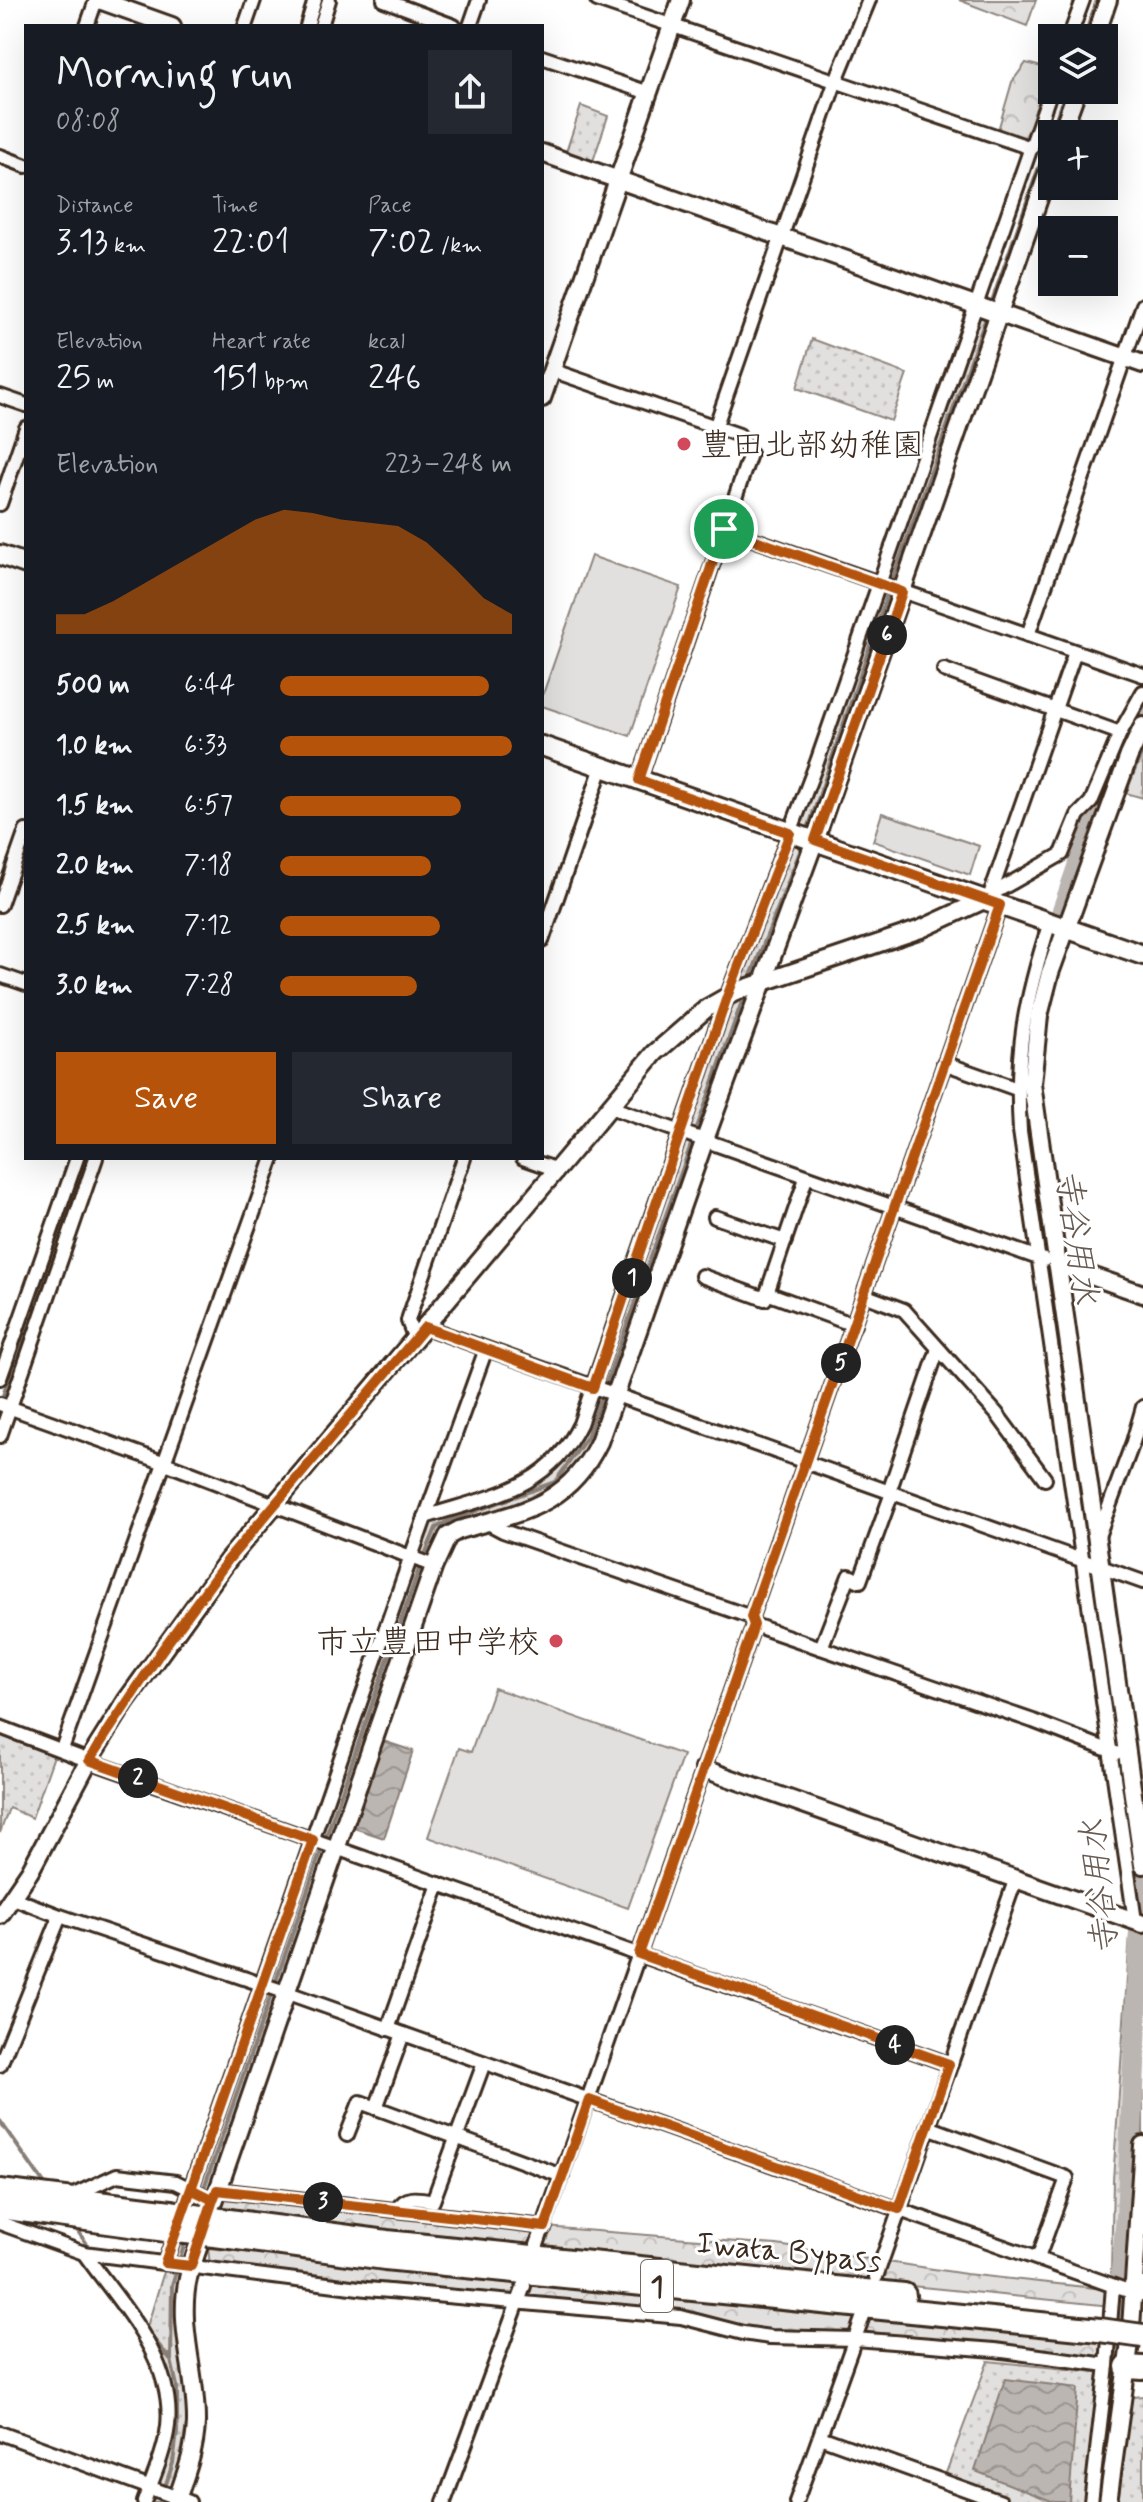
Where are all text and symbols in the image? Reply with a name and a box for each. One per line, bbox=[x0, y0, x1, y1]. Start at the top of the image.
map controls bbox=[1038, 24, 1118, 296]
button: layers bbox=[1038, 24, 1118, 104]
text: Morning run bbox=[56, 46, 293, 104]
button: share bbox=[428, 50, 512, 134]
text: 08:08 bbox=[56, 105, 121, 139]
button: + bbox=[1038, 120, 1118, 200]
text: Distance bbox=[56, 192, 133, 220]
text: Time bbox=[212, 192, 258, 220]
text: Pace bbox=[368, 192, 412, 220]
button: − bbox=[1038, 216, 1118, 296]
text: 3.13 bbox=[56, 220, 108, 265]
text: 22:01 bbox=[212, 220, 289, 265]
text: 7:02 bbox=[368, 220, 435, 265]
text: km bbox=[108, 232, 146, 260]
text: /km bbox=[435, 232, 482, 260]
text: Elevation bbox=[56, 328, 143, 356]
text: Heart rate bbox=[212, 328, 311, 356]
text: kcal bbox=[368, 328, 405, 356]
text: 25 bbox=[56, 356, 91, 401]
text: 151 bbox=[212, 356, 259, 401]
text: 246 bbox=[368, 356, 421, 401]
text: m bbox=[91, 368, 114, 396]
text: bpm bbox=[259, 368, 309, 396]
place label: 豊田北部幼稚園 bbox=[700, 425, 924, 467]
marker: 豊田北部幼稚園 bbox=[675, 435, 693, 453]
text: Elevation bbox=[56, 448, 158, 482]
text: 223–248 m bbox=[385, 448, 512, 482]
pin bbox=[690, 495, 758, 563]
icon: arrive bbox=[702, 507, 746, 551]
pin: 6 bbox=[867, 615, 907, 655]
text: 6 bbox=[881, 621, 893, 649]
text: 500 m bbox=[56, 669, 130, 703]
text: 6:44 bbox=[184, 669, 235, 703]
text: 1.0 km bbox=[56, 729, 133, 763]
text: 6:33 bbox=[184, 729, 227, 763]
text: 1.5 km bbox=[56, 789, 134, 823]
text: 6:57 bbox=[184, 789, 233, 823]
text: 2.0 km bbox=[56, 849, 134, 883]
text: 7:18 bbox=[184, 849, 233, 883]
text: 2.5 km bbox=[56, 909, 135, 943]
text: 7:12 bbox=[184, 909, 232, 943]
text: 3.0 km bbox=[56, 969, 133, 1003]
text: 7:28 bbox=[184, 969, 234, 1003]
button: Save bbox=[56, 1052, 276, 1144]
button: Share bbox=[292, 1052, 512, 1144]
water label: 寺谷用水 bbox=[1044, 1167, 1107, 1308]
pin: 1 bbox=[612, 1258, 652, 1298]
text: 1 bbox=[627, 1264, 637, 1292]
pin: 5 bbox=[821, 1343, 861, 1383]
text: 5 bbox=[834, 1349, 848, 1377]
place label: 市立豊田中学校 bbox=[316, 1622, 540, 1664]
marker: 市立豊田中学校 bbox=[547, 1632, 565, 1650]
pin: 2 bbox=[118, 1758, 158, 1798]
text: 2 bbox=[133, 1764, 143, 1792]
water label: 寺谷用水 bbox=[1071, 1817, 1130, 1957]
pin: 4 bbox=[875, 2025, 915, 2065]
text: 4 bbox=[889, 2031, 901, 2059]
pin: 3 bbox=[303, 2182, 343, 2222]
text: 3 bbox=[318, 2188, 328, 2216]
street label: Iwata Bypass bbox=[694, 2222, 883, 2284]
road number: 1 bbox=[641, 2260, 673, 2312]

